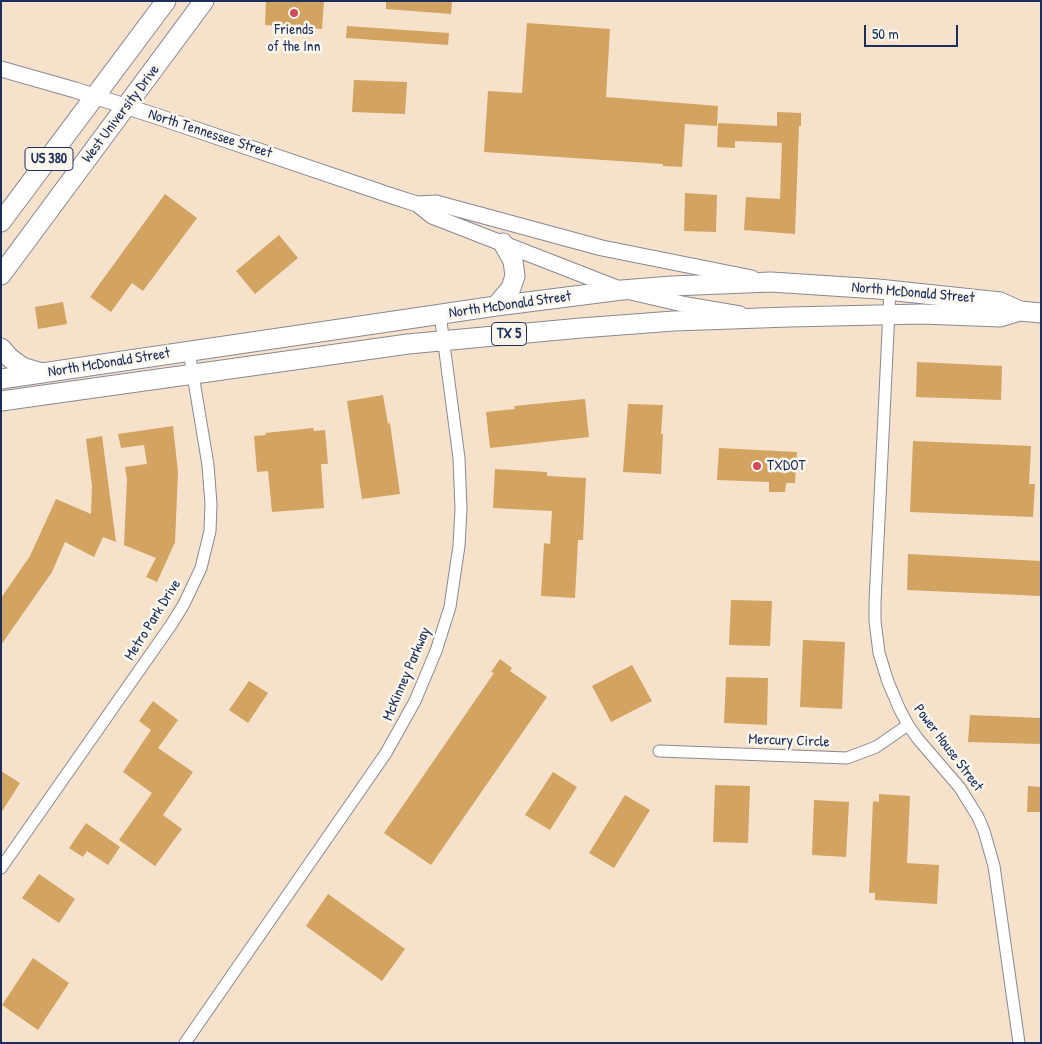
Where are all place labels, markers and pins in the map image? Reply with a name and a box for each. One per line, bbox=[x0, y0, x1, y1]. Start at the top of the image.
marker: Friends of the Inn bbox=[288, 7, 300, 19]
place label: Friends of the Inn bbox=[268, 21, 320, 56]
place label: TXDOT bbox=[767, 457, 806, 475]
marker: TXDOT bbox=[751, 460, 763, 472]

